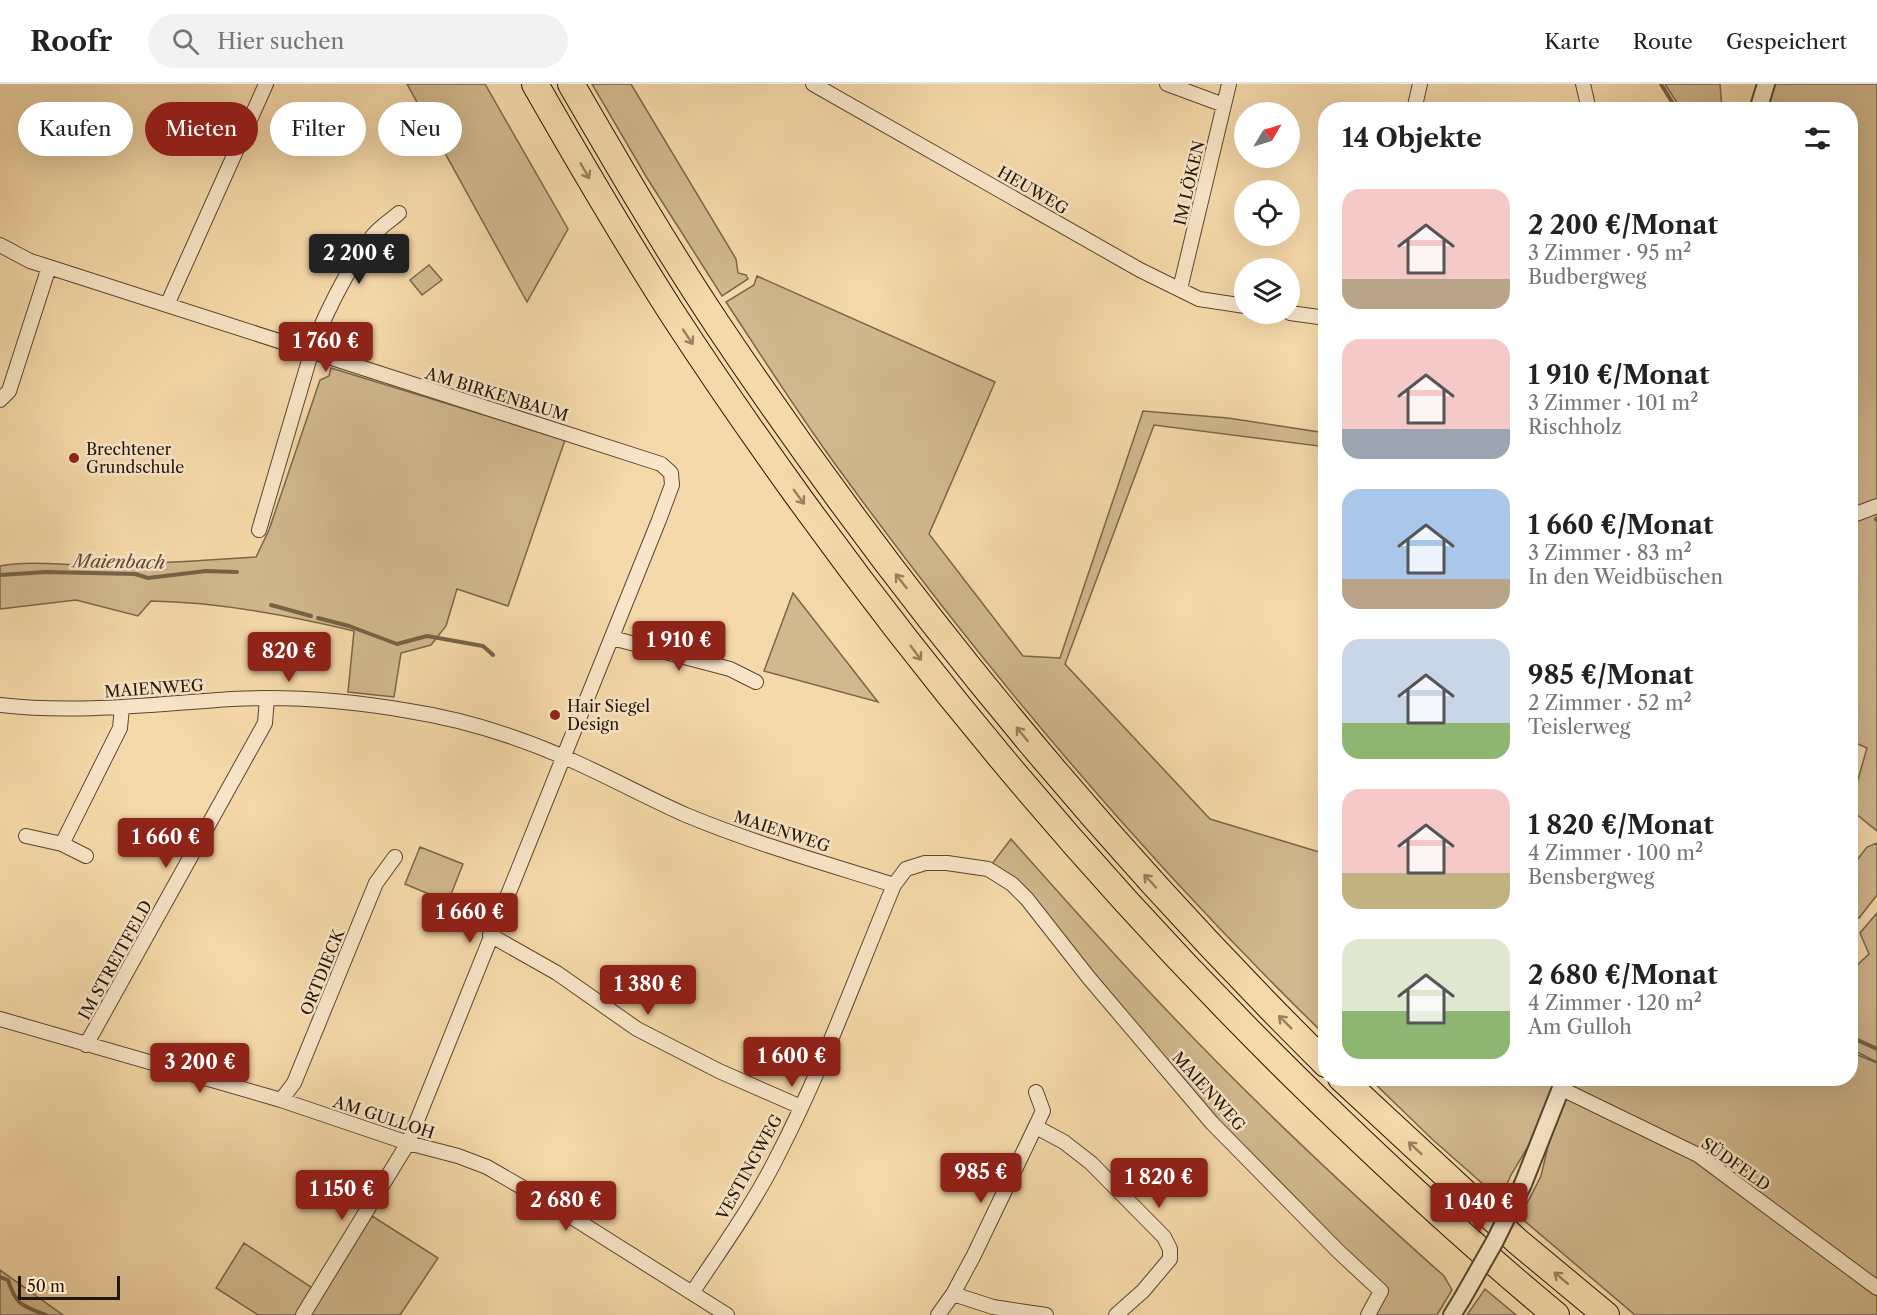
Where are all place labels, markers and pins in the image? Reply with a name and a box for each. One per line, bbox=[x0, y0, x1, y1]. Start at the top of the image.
pin: 2 200 € bbox=[304, 234, 414, 285]
pin: 1 760 € bbox=[271, 322, 381, 373]
place label: Brechtener Grundschule bbox=[86, 439, 184, 477]
marker: Brechtener Grundschule bbox=[67, 451, 81, 465]
pin: 1 910 € bbox=[624, 621, 734, 672]
pin: 820 € bbox=[247, 632, 331, 683]
place label: Hair Siegel Design bbox=[567, 696, 650, 734]
marker: Hair Siegel Design bbox=[548, 708, 562, 722]
pin: 1 660 € bbox=[111, 818, 221, 869]
pin: 1 660 € bbox=[415, 893, 525, 944]
pin: 1 380 € bbox=[593, 965, 703, 1016]
pin: 1 600 € bbox=[737, 1037, 847, 1088]
pin: 3 200 € bbox=[145, 1043, 255, 1094]
pin: 985 € bbox=[939, 1153, 1023, 1204]
pin: 1 820 € bbox=[1104, 1158, 1214, 1209]
pin: 1 150 € bbox=[287, 1170, 397, 1221]
pin: 2 680 € bbox=[511, 1181, 621, 1232]
pin: 1 040 € bbox=[1424, 1183, 1534, 1234]

